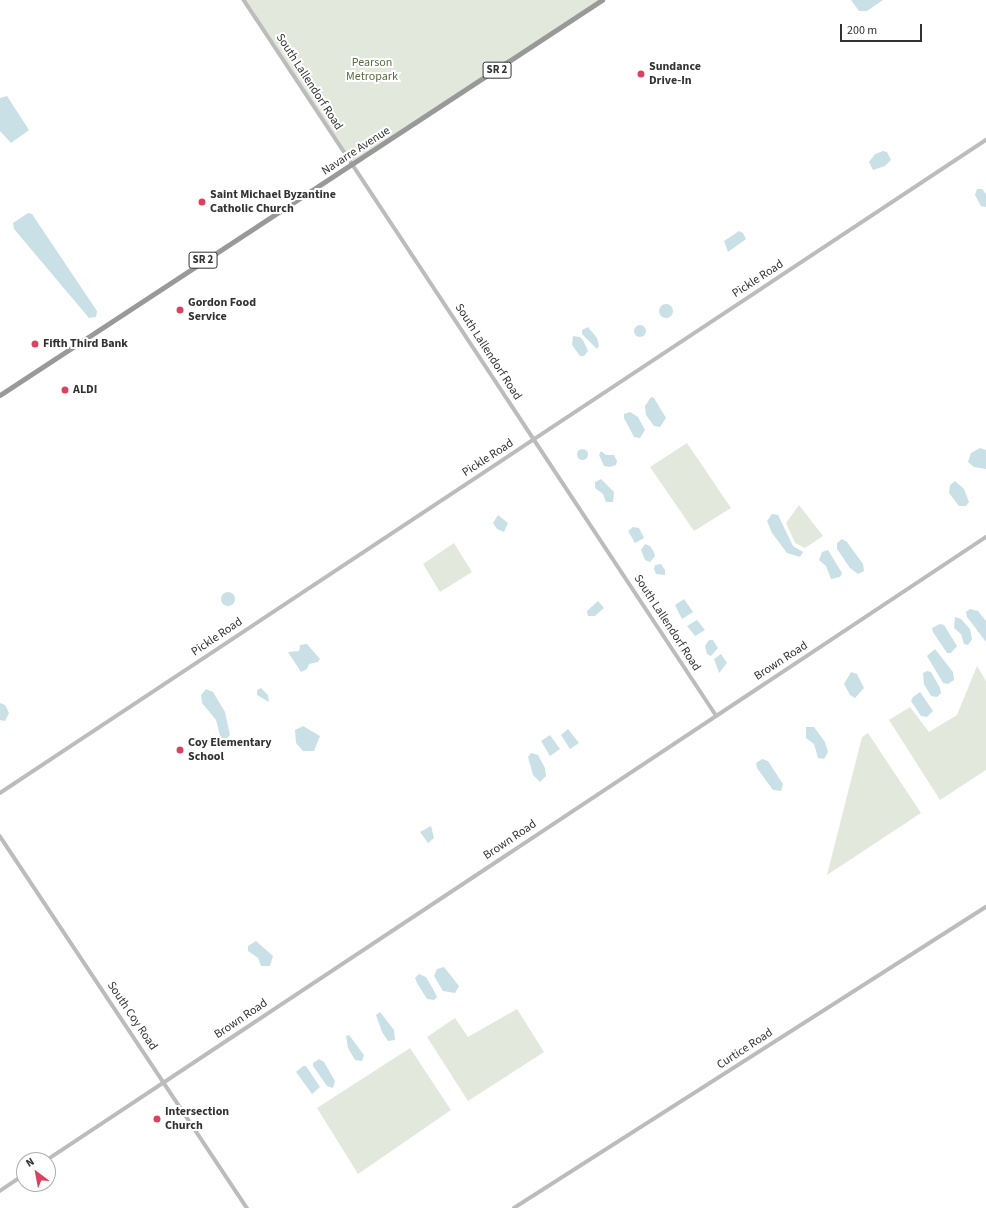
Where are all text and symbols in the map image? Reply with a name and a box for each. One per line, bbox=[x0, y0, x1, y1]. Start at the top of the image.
scale bar bbox=[842, 16, 924, 42]
text: 200 m bbox=[847, 22, 877, 39]
street label: South Lallendorf Road bbox=[272, 31, 346, 133]
park label: Pearson Metropark bbox=[346, 56, 398, 84]
place label: Sundance Drive-In bbox=[649, 60, 701, 88]
road number: SR 2 bbox=[482, 61, 512, 79]
marker: Sundance Drive-In bbox=[636, 69, 646, 79]
street label: Navarre Avenue bbox=[319, 124, 393, 178]
place label: Saint Michael Byzantine Catholic Church bbox=[210, 188, 336, 216]
marker: Saint Michael Byzantine Catholic Church bbox=[197, 197, 207, 207]
road number: SR 2 bbox=[188, 251, 218, 269]
street label: Pickle Road bbox=[730, 257, 786, 301]
place label: Gordon Food Service bbox=[188, 296, 256, 324]
street label: South Lallendorf Road bbox=[451, 301, 525, 403]
marker: Gordon Food Service bbox=[175, 305, 185, 315]
place label: Fifth Third Bank bbox=[43, 337, 128, 351]
marker: Fifth Third Bank bbox=[30, 339, 40, 349]
place label: ALDI bbox=[73, 383, 97, 397]
marker: ALDI bbox=[60, 385, 70, 395]
street label: Pickle Road bbox=[460, 436, 516, 480]
street label: South Lallendorf Road bbox=[630, 572, 704, 674]
street label: Pickle Road bbox=[189, 615, 245, 659]
street label: Brown Road bbox=[752, 638, 810, 684]
place label: Coy Elementary School bbox=[188, 736, 272, 764]
marker: Coy Elementary School bbox=[175, 745, 185, 755]
street label: Brown Road bbox=[481, 817, 539, 863]
street label: South Coy Road bbox=[104, 979, 160, 1053]
street label: Brown Road bbox=[212, 996, 270, 1042]
street label: Curtice Road bbox=[714, 1026, 776, 1072]
place label: Intersection Church bbox=[165, 1105, 229, 1133]
marker: Intersection Church bbox=[152, 1114, 162, 1124]
north arrow bbox=[16, 1152, 56, 1192]
text: N bbox=[23, 1154, 37, 1171]

